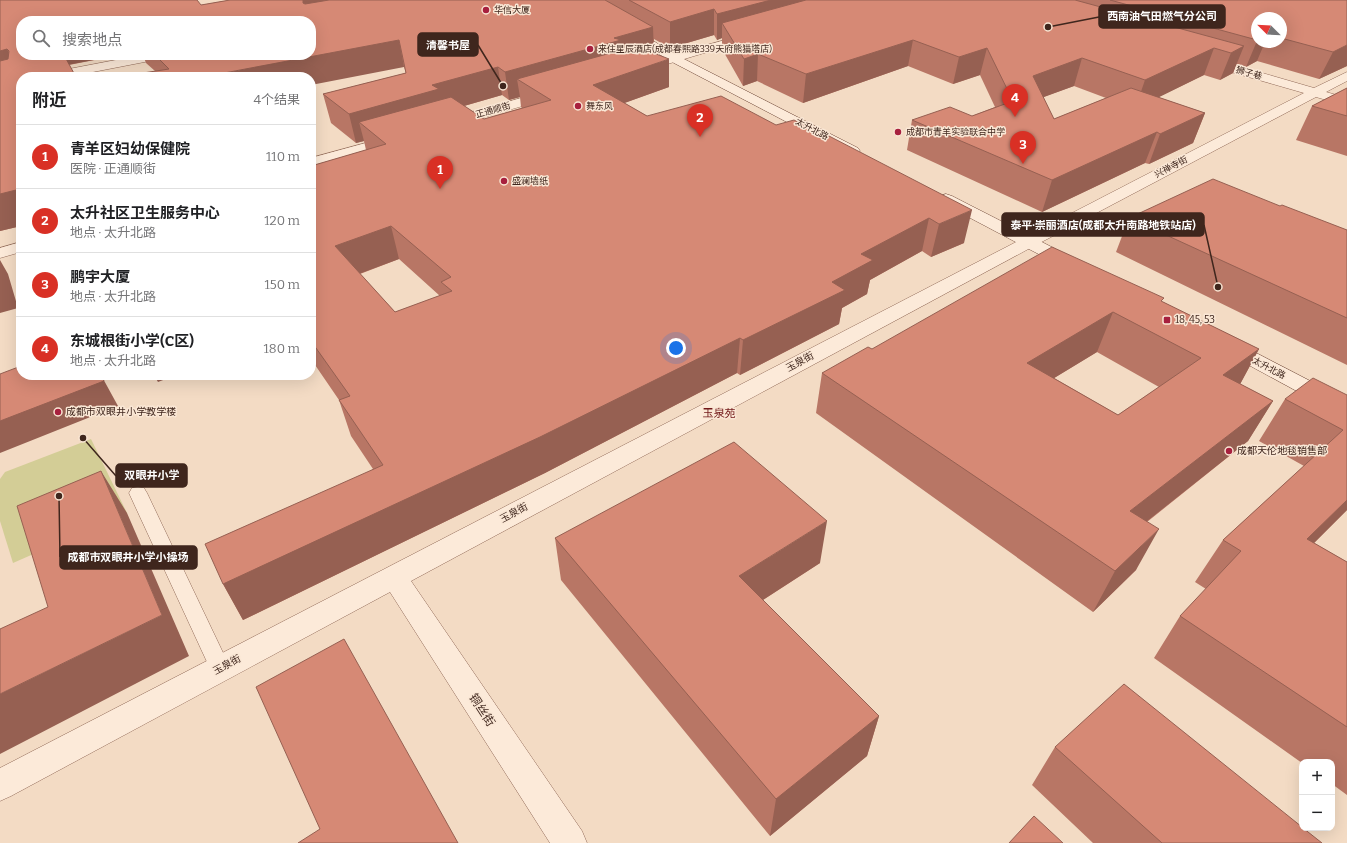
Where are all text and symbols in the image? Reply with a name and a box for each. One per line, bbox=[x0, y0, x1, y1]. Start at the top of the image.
place label: 华信大厦 bbox=[494, 4, 530, 15]
marker: 华信大厦 bbox=[481, 5, 491, 15]
callout: 西南油气田燃气分公司 bbox=[1099, 5, 1225, 28]
text: 西南油气田燃气分公司 bbox=[1107, 10, 1217, 23]
north arrow bbox=[1251, 12, 1287, 48]
search box bbox=[16, 16, 316, 60]
icon: search bbox=[30, 27, 52, 49]
text: 搜索地点 bbox=[62, 31, 122, 49]
callout: 清馨书屋 bbox=[418, 33, 478, 56]
text: 清馨书屋 bbox=[426, 39, 470, 52]
place label: 来住星辰酒店(成都春熙路339天府熊猫塔店) bbox=[598, 43, 772, 54]
marker: 来住星辰酒店(成都春熙路339天府熊猫塔店) bbox=[585, 44, 595, 54]
street label: 狮子巷 bbox=[1235, 64, 1263, 82]
pin: 4 bbox=[1002, 84, 1028, 117]
text: 附近 bbox=[32, 90, 66, 111]
text: 4个结果 bbox=[253, 92, 300, 107]
street label: 正通顺街 bbox=[474, 100, 512, 120]
marker: 舞东风 bbox=[573, 101, 583, 111]
place label: 舞东风 bbox=[586, 101, 613, 111]
pin: 2 bbox=[687, 104, 713, 137]
street label: 太升北路 bbox=[794, 116, 830, 142]
marker: 成都市青羊实验联合中学 bbox=[893, 127, 903, 137]
place label: 成都市青羊实验联合中学 bbox=[906, 127, 1005, 137]
pin: 3 bbox=[1010, 131, 1036, 164]
text: 青羊区妇幼保健院 bbox=[70, 140, 190, 158]
text: 1 bbox=[42, 149, 48, 164]
text: 110 m bbox=[266, 149, 300, 164]
street label: 兴禅寺街 bbox=[1153, 154, 1189, 180]
pin: 1 bbox=[427, 156, 453, 189]
text: 医院 · 正通顺街 bbox=[70, 161, 156, 176]
place label: 盛澜墙纸 bbox=[512, 175, 548, 186]
marker: 盛澜墙纸 bbox=[499, 176, 509, 186]
text: 太升社区卫生服务中心 bbox=[70, 204, 220, 222]
text: 2 bbox=[41, 213, 49, 228]
text: 120 m bbox=[264, 213, 300, 228]
callout: 泰平·崇丽酒店(成都太升南路地铁站店) bbox=[1002, 213, 1204, 236]
text: 泰平·崇丽酒店(成都太升南路地铁站店) bbox=[1010, 219, 1196, 232]
text: 地点 · 太升北路 bbox=[70, 225, 156, 240]
text: 鹏宇大厦 bbox=[70, 268, 130, 286]
text: 3 bbox=[41, 277, 49, 292]
text: 150 m bbox=[264, 277, 300, 292]
text: 地点 · 太升北路 bbox=[70, 289, 156, 304]
place label: 18, 45, 53 bbox=[1175, 314, 1215, 326]
marker: 18, 45, 53 bbox=[1162, 315, 1172, 325]
text: 东城根街小学(C区) bbox=[70, 332, 194, 350]
your location bbox=[666, 338, 686, 358]
text: 4 bbox=[41, 341, 49, 356]
text: 180 m bbox=[264, 341, 300, 356]
street label: 玉泉街 bbox=[784, 350, 816, 374]
text: 地点 · 太升北路 bbox=[70, 353, 156, 368]
street label: 太升北路 bbox=[1251, 355, 1287, 381]
place label: 成都市双眼井小学教学楼 bbox=[66, 406, 176, 418]
marker: 成都市双眼井小学教学楼 bbox=[53, 407, 63, 417]
district label: 玉泉苑 bbox=[703, 407, 736, 420]
place label: 成都天伦地毯销售部 bbox=[1237, 445, 1327, 457]
marker: 成都天伦地毯销售部 bbox=[1224, 446, 1234, 456]
callout: 双眼井小学 bbox=[116, 464, 187, 487]
text: 双眼井小学 bbox=[125, 469, 180, 482]
street label: 玉泉街 bbox=[498, 501, 530, 525]
callout: 成都市双眼井小学小操场 bbox=[60, 546, 197, 569]
text: 成都市双眼井小学小操场 bbox=[68, 551, 189, 564]
street label: 玉泉街 bbox=[211, 653, 243, 677]
street label: 铜丝街 bbox=[466, 691, 498, 729]
map controls bbox=[1299, 759, 1335, 831]
button: + bbox=[1299, 759, 1335, 795]
button: − bbox=[1299, 795, 1335, 831]

